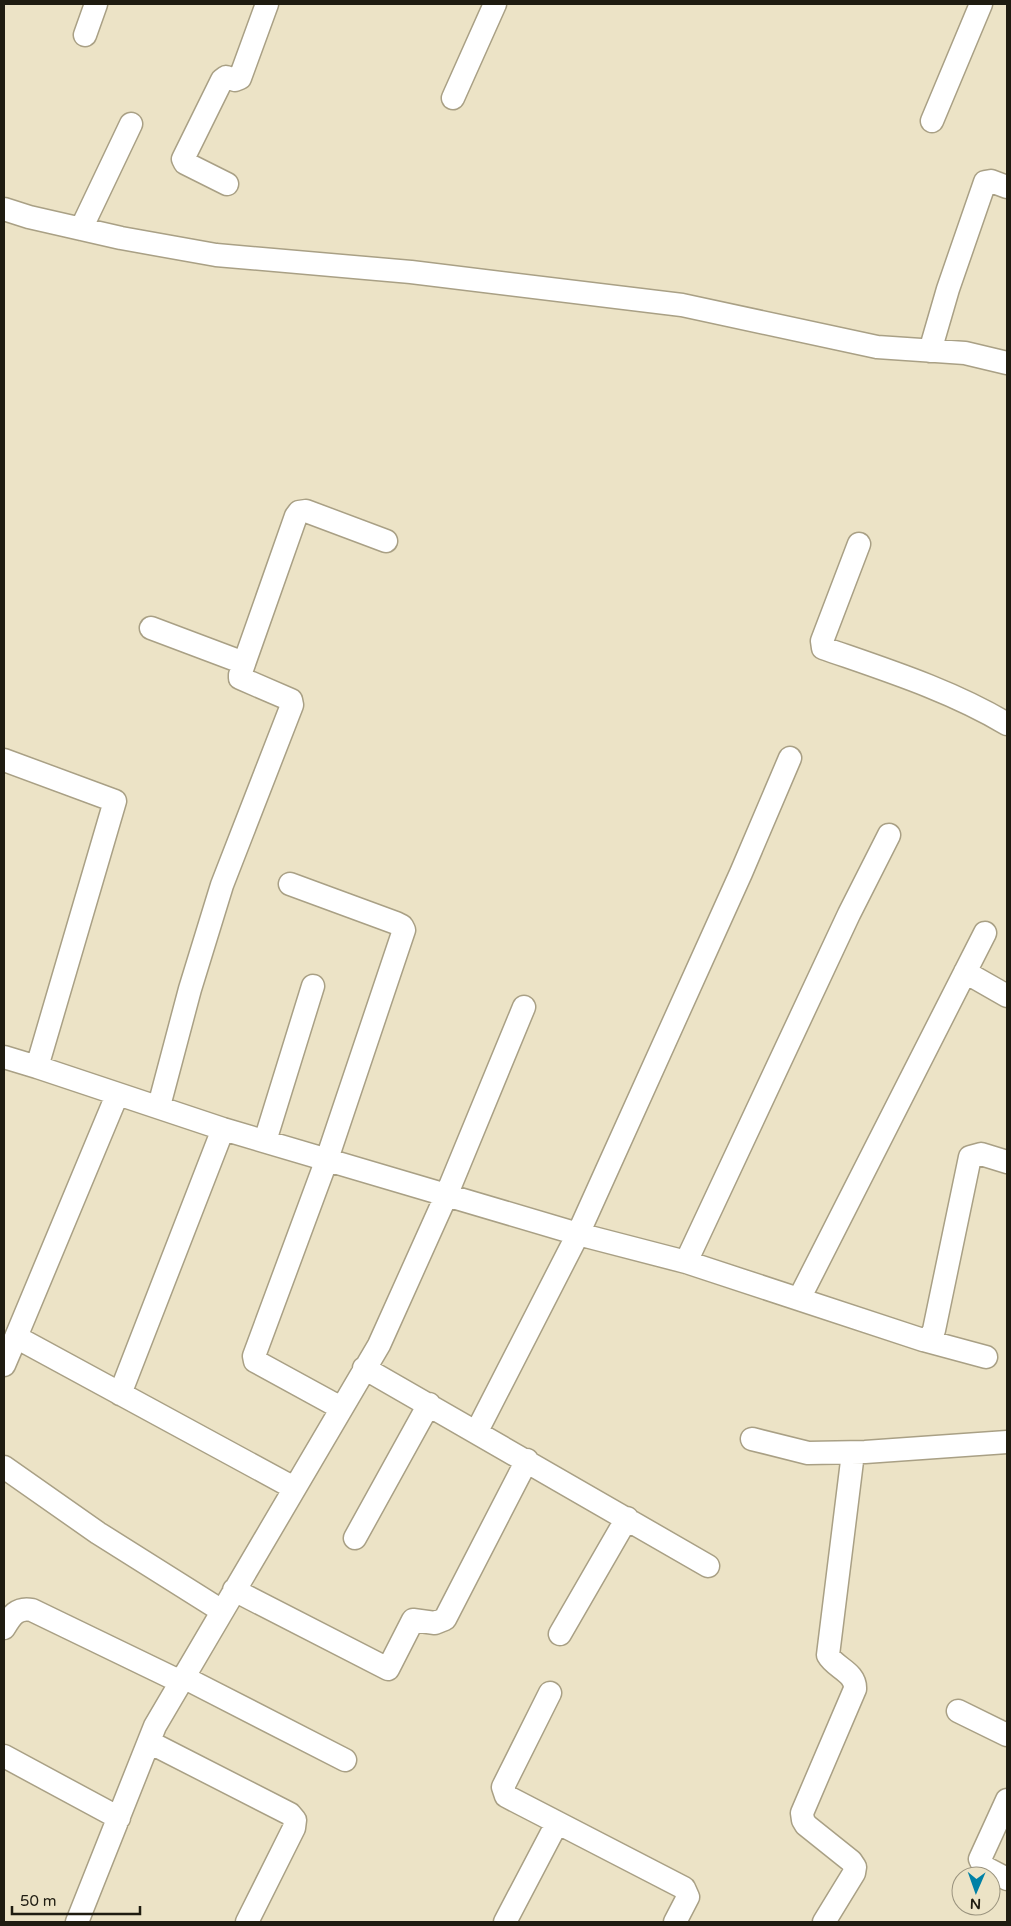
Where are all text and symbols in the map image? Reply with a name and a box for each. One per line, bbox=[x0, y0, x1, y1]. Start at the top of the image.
north arrow bbox=[951, 1866, 1001, 1916]
scale bar bbox=[12, 1884, 140, 1916]
text: 50 m bbox=[20, 1892, 57, 1910]
text: N bbox=[970, 1895, 981, 1912]

